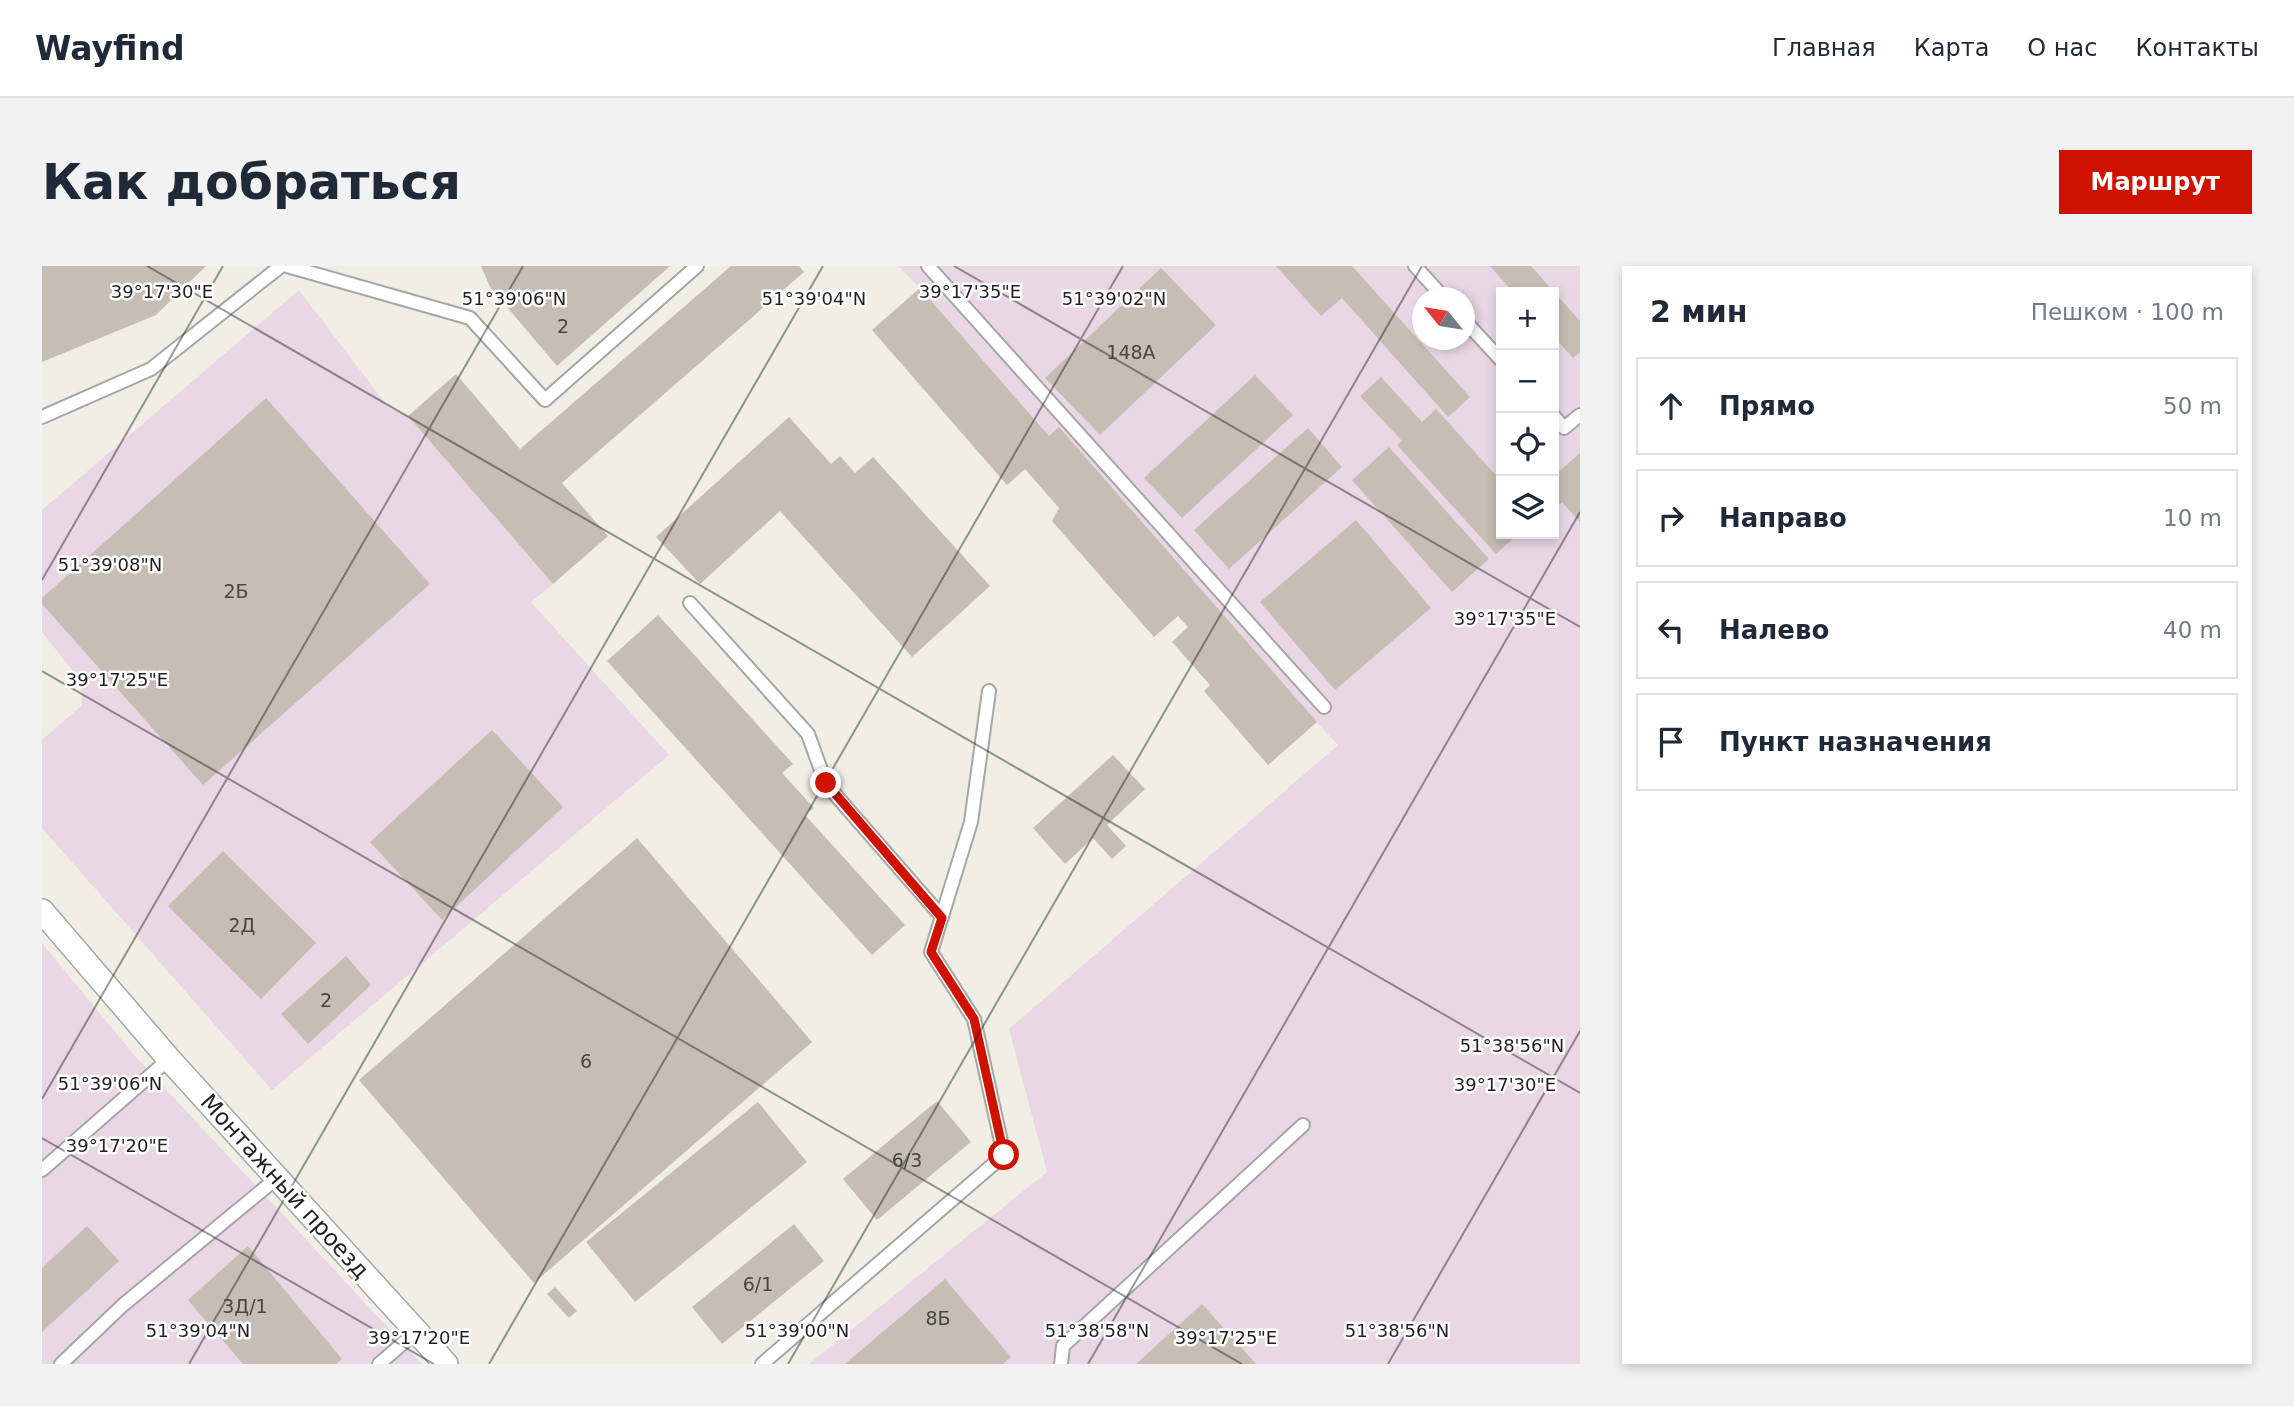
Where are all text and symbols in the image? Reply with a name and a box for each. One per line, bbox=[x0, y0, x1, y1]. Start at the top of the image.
text: Wayfind bbox=[35, 29, 185, 68]
text: Главная bbox=[1772, 34, 1876, 62]
text: Карта bbox=[1914, 34, 1989, 62]
text: О нас bbox=[2027, 34, 2097, 62]
text: Контакты bbox=[2135, 34, 2259, 62]
button: Маршрут bbox=[2059, 150, 2252, 214]
text: Как добраться bbox=[42, 154, 461, 211]
text: 39°17'30"E bbox=[111, 281, 213, 302]
text: 39°17'35"E bbox=[919, 281, 1021, 302]
north arrow bbox=[1412, 287, 1475, 350]
map controls bbox=[1496, 287, 1559, 539]
button: + bbox=[1496, 287, 1559, 350]
text: 51°39'06"N bbox=[462, 288, 566, 309]
text: 51°39'04"N bbox=[762, 288, 866, 309]
text: 51°39'02"N bbox=[1062, 288, 1166, 309]
text: 2 мин bbox=[1650, 294, 1748, 329]
text: Пешком · 100 m bbox=[2031, 299, 2224, 325]
house number: 2 bbox=[557, 315, 569, 337]
house number: 148А bbox=[1106, 341, 1156, 363]
button: − bbox=[1496, 350, 1559, 413]
icon: ahead bbox=[1652, 387, 1690, 425]
text: Прямо bbox=[1719, 391, 1815, 421]
text: 50 m bbox=[2163, 393, 2222, 419]
button: locate bbox=[1496, 413, 1559, 476]
button: layers bbox=[1496, 476, 1559, 539]
icon: right bbox=[1652, 499, 1690, 537]
text: Направо bbox=[1719, 503, 1847, 533]
text: 10 m bbox=[2163, 505, 2222, 531]
text: 51°39'08"N bbox=[58, 554, 162, 575]
house number: 2Б bbox=[223, 580, 249, 602]
text: 39°17'35"E bbox=[1454, 608, 1556, 629]
icon: left bbox=[1652, 611, 1690, 649]
text: Налево bbox=[1719, 615, 1829, 645]
text: 40 m bbox=[2163, 617, 2222, 643]
text: 39°17'25"E bbox=[66, 669, 168, 690]
icon: arrive bbox=[1652, 723, 1690, 761]
text: Пункт назначения bbox=[1719, 727, 1992, 757]
route end bbox=[810, 767, 841, 798]
house number: 2Д bbox=[229, 914, 255, 936]
house number: 2 bbox=[320, 989, 332, 1011]
text: 51°38'56"N bbox=[1460, 1035, 1564, 1056]
house number: 6 bbox=[580, 1050, 592, 1072]
text: 51°39'06"N bbox=[58, 1073, 162, 1094]
text: 39°17'30"E bbox=[1454, 1074, 1556, 1095]
street label: Монтажный проезд bbox=[196, 1089, 374, 1283]
text: 39°17'20"E bbox=[66, 1135, 168, 1156]
route start bbox=[988, 1139, 1019, 1170]
house number: 6/3 bbox=[892, 1149, 922, 1171]
house number: 6/1 bbox=[743, 1273, 773, 1295]
house number: 3Д/1 bbox=[222, 1295, 268, 1317]
house number: 8Б bbox=[925, 1307, 951, 1329]
text: 51°39'04"N bbox=[146, 1320, 250, 1341]
text: 51°39'00"N bbox=[745, 1320, 849, 1341]
text: 51°38'58"N bbox=[1045, 1320, 1149, 1341]
text: 51°38'56"N bbox=[1345, 1320, 1449, 1341]
text: 39°17'20"E bbox=[368, 1327, 470, 1348]
text: 39°17'25"E bbox=[1175, 1327, 1277, 1348]

